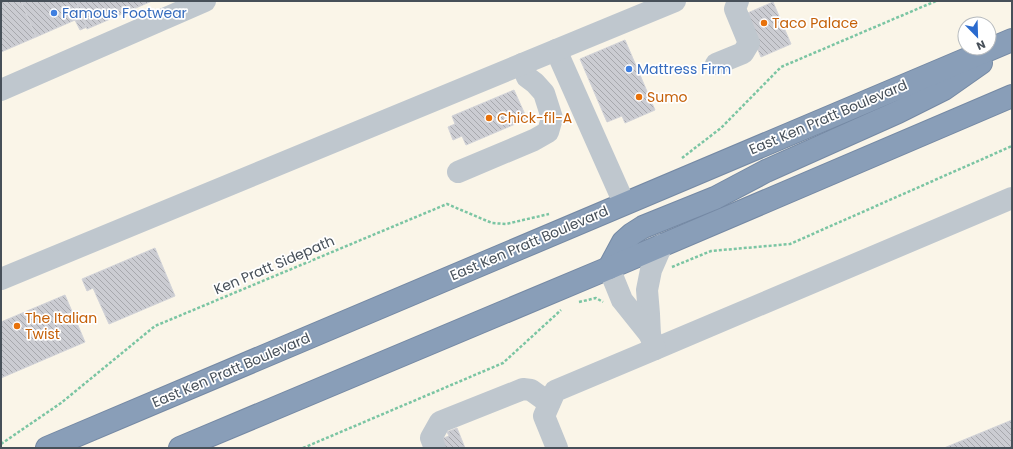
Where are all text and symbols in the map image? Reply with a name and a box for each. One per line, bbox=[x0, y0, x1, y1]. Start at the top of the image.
place label: Famous Footwear bbox=[62, 3, 187, 23]
marker: Famous Footwear bbox=[49, 8, 59, 18]
place label: Taco Palace bbox=[772, 13, 858, 33]
north arrow bbox=[957, 16, 997, 56]
marker: Taco Palace bbox=[759, 18, 769, 28]
text: N bbox=[974, 36, 988, 54]
place label: Mattress Firm bbox=[637, 59, 731, 79]
marker: Mattress Firm bbox=[624, 64, 634, 74]
street label: East Ken Pratt Boulevard bbox=[746, 75, 910, 159]
place label: Sumo bbox=[647, 87, 688, 107]
marker: Sumo bbox=[634, 92, 644, 102]
place label: Chick-fil-A bbox=[497, 108, 572, 128]
marker: Chick-fil-A bbox=[484, 113, 494, 123]
street label: East Ken Pratt Boulevard bbox=[447, 201, 611, 285]
street label: Ken Pratt Sidepath bbox=[211, 231, 337, 299]
place label: The Italian Twist bbox=[25, 308, 97, 344]
marker: The Italian Twist bbox=[12, 321, 22, 331]
street label: East Ken Pratt Boulevard bbox=[149, 328, 313, 412]

